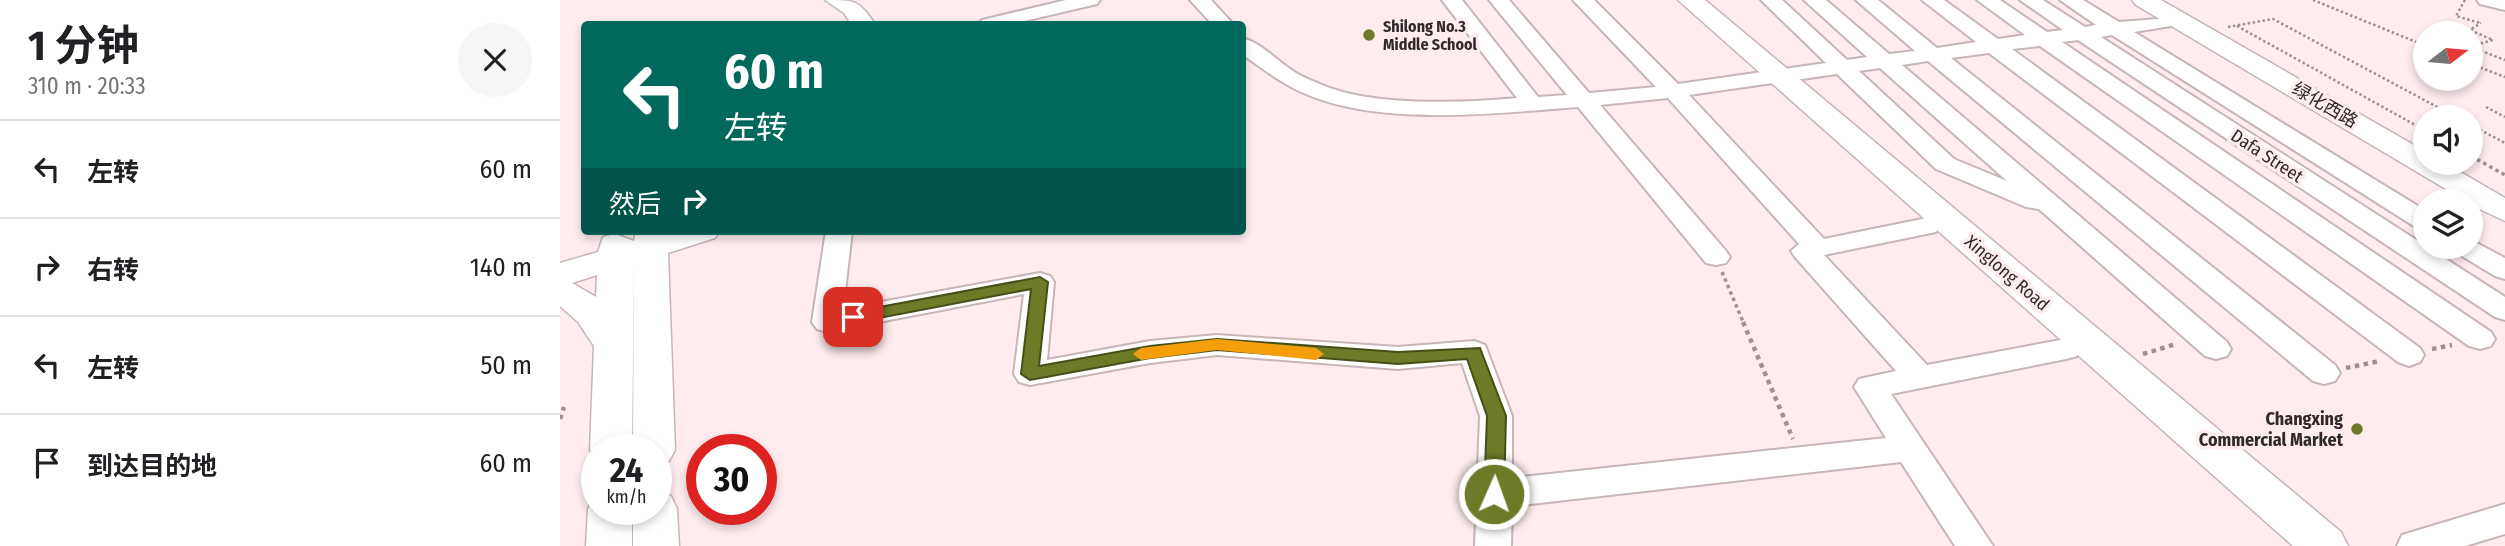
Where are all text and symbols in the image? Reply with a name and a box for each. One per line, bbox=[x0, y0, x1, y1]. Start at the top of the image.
place label: Shilong No.3 Middle School bbox=[1383, 17, 1478, 54]
text: 1 分钟 bbox=[28, 21, 139, 71]
north arrow bbox=[2413, 21, 2483, 91]
map controls bbox=[2413, 21, 2483, 259]
button: close bbox=[458, 23, 532, 97]
marker: Shilong No.3 Middle School bbox=[1361, 27, 1377, 43]
text: 60 m bbox=[724, 42, 824, 101]
icon: left bbox=[609, 49, 700, 140]
text: 310 m · 20:33 bbox=[28, 72, 146, 100]
street label: 绿化西路 bbox=[2288, 77, 2362, 133]
button: sound bbox=[2413, 105, 2483, 175]
text: 左转 bbox=[724, 109, 788, 147]
street label: Dafa Street bbox=[2227, 125, 2307, 187]
icon: left bbox=[28, 150, 66, 188]
text: 60 m bbox=[479, 154, 532, 185]
text: 左转 bbox=[87, 157, 139, 188]
icon: right bbox=[675, 182, 713, 220]
text: 然后 bbox=[609, 189, 661, 220]
button: layers bbox=[2413, 189, 2483, 259]
street label: Xinglong Road bbox=[1960, 230, 2054, 316]
icon: right bbox=[28, 248, 66, 286]
text: 140 m bbox=[470, 252, 532, 283]
text: 右转 bbox=[87, 255, 139, 286]
pin bbox=[823, 287, 883, 347]
icon: arrive bbox=[834, 298, 872, 336]
icon: left bbox=[28, 346, 66, 384]
text: 50 m bbox=[480, 350, 532, 381]
text: 左转 bbox=[87, 353, 139, 384]
place label: Changxing Commercial Market bbox=[2199, 408, 2344, 451]
marker: Changxing Commercial Market bbox=[2349, 421, 2365, 437]
speed limit sign: 30 bbox=[686, 434, 777, 525]
icon: arrive bbox=[28, 444, 66, 482]
text: 60 m bbox=[479, 448, 532, 479]
text: 24 bbox=[610, 449, 643, 491]
text: 到达目的地 bbox=[87, 451, 217, 482]
position arrow bbox=[1457, 457, 1531, 531]
text: km/h bbox=[606, 486, 647, 508]

